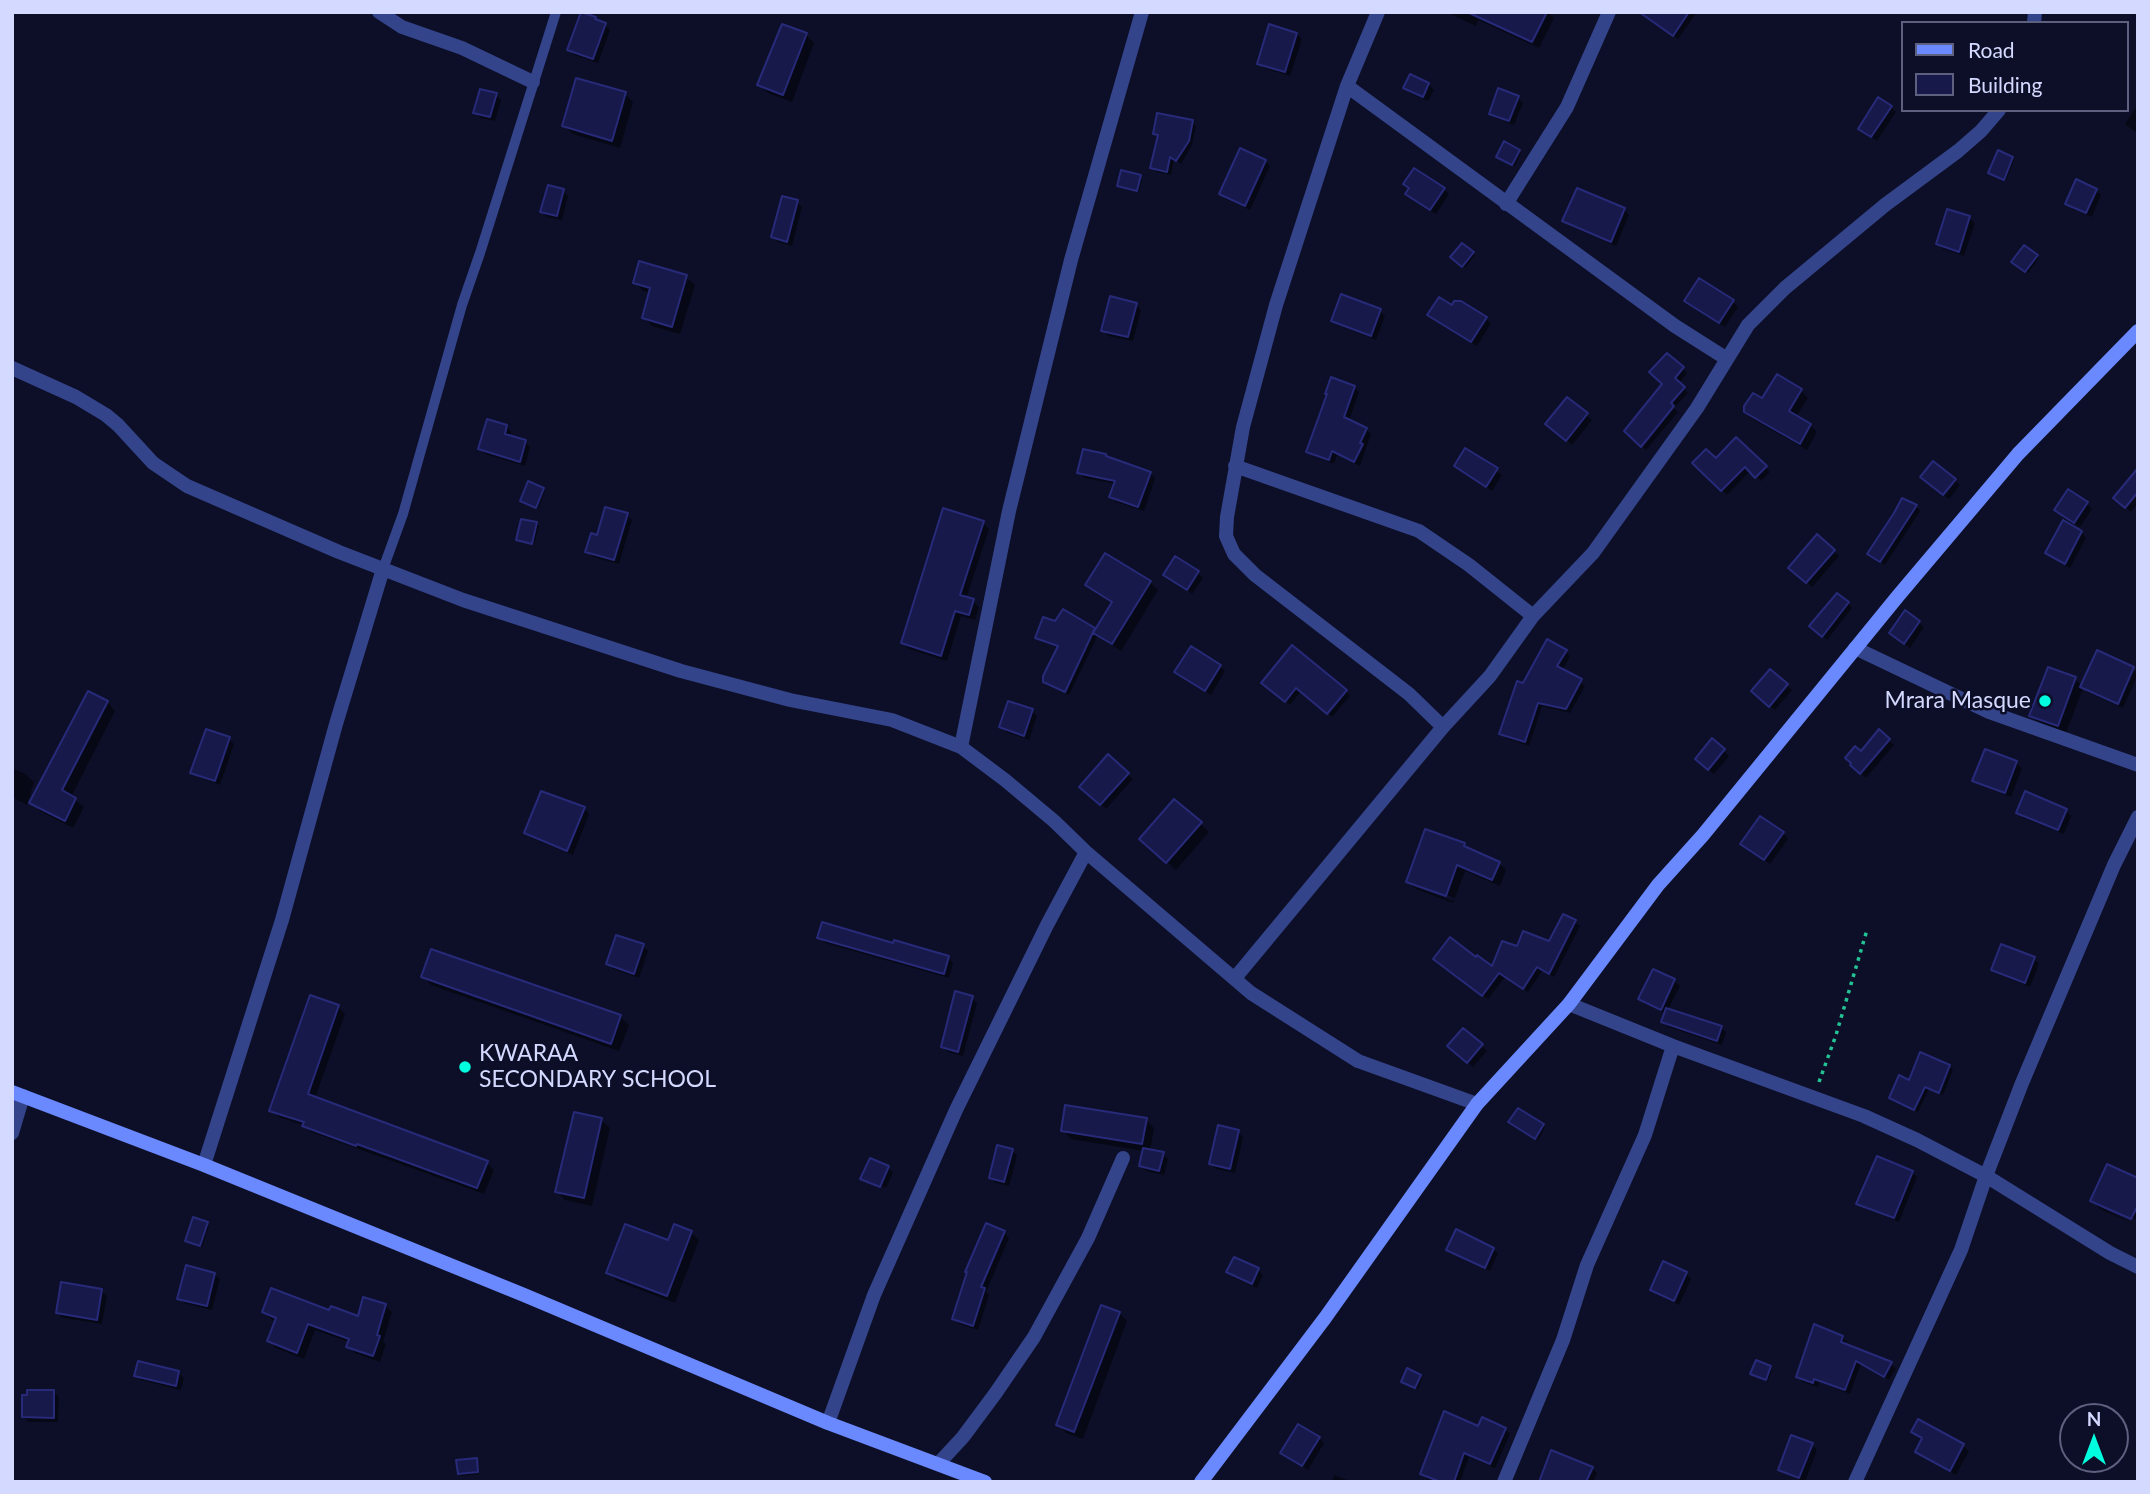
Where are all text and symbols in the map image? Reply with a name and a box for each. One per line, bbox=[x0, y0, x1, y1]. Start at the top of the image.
legend bbox=[1902, 21, 2129, 112]
text: Road bbox=[1968, 37, 2015, 62]
text: Building bbox=[1968, 72, 2043, 97]
place label: Mrara Masque bbox=[1884, 687, 2031, 715]
marker: Mrara Masque bbox=[2037, 693, 2053, 709]
place label: KWARAA SECONDARY SCHOOL bbox=[479, 1040, 716, 1094]
marker: KWARAA SECONDARY SCHOOL bbox=[457, 1059, 473, 1075]
north arrow bbox=[2059, 1403, 2129, 1473]
text: N bbox=[2087, 1407, 2101, 1430]

